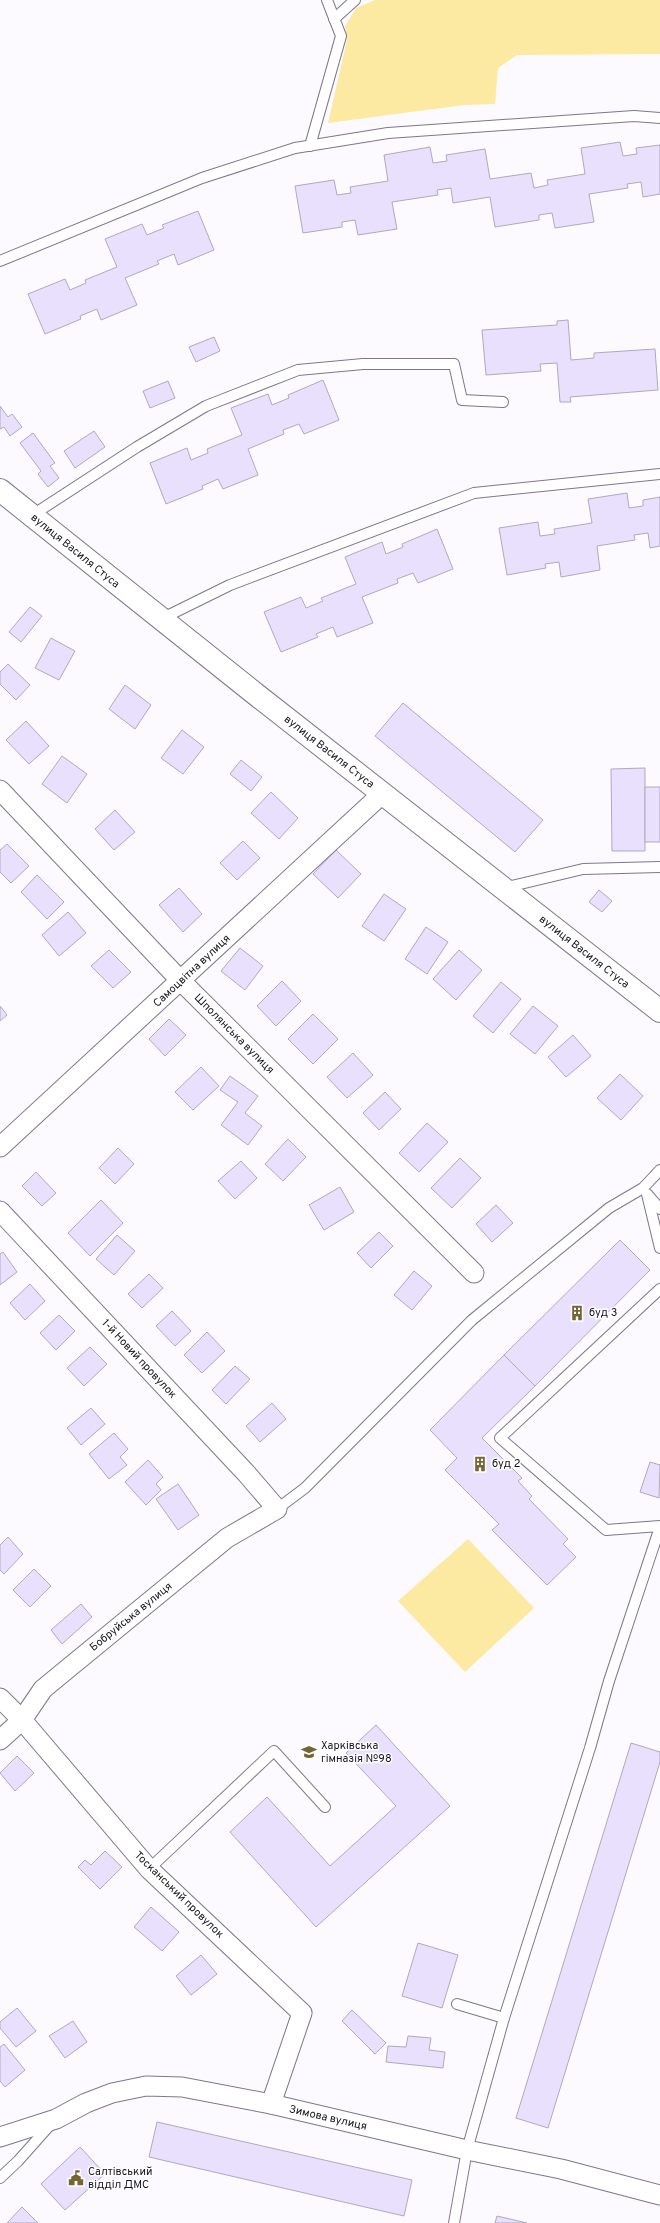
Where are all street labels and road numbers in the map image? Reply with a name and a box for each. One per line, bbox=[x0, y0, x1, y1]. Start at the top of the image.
street label: вулиця Василя Стуса bbox=[28, 511, 123, 591]
street label: вулиця Василя Стуса bbox=[281, 712, 377, 792]
street label: вулиця Василя Стуса bbox=[536, 912, 632, 992]
street label: Самоцвітна вулиця bbox=[151, 932, 233, 1010]
street label: Шполянська вулиця bbox=[191, 991, 277, 1077]
street label: 1-й Новий провулок bbox=[99, 1316, 179, 1402]
street label: Бобруйська вулиця bbox=[87, 1579, 175, 1655]
street label: Тосканський провулок bbox=[131, 1849, 227, 1941]
street label: Зимова вулиця bbox=[288, 2102, 368, 2134]

